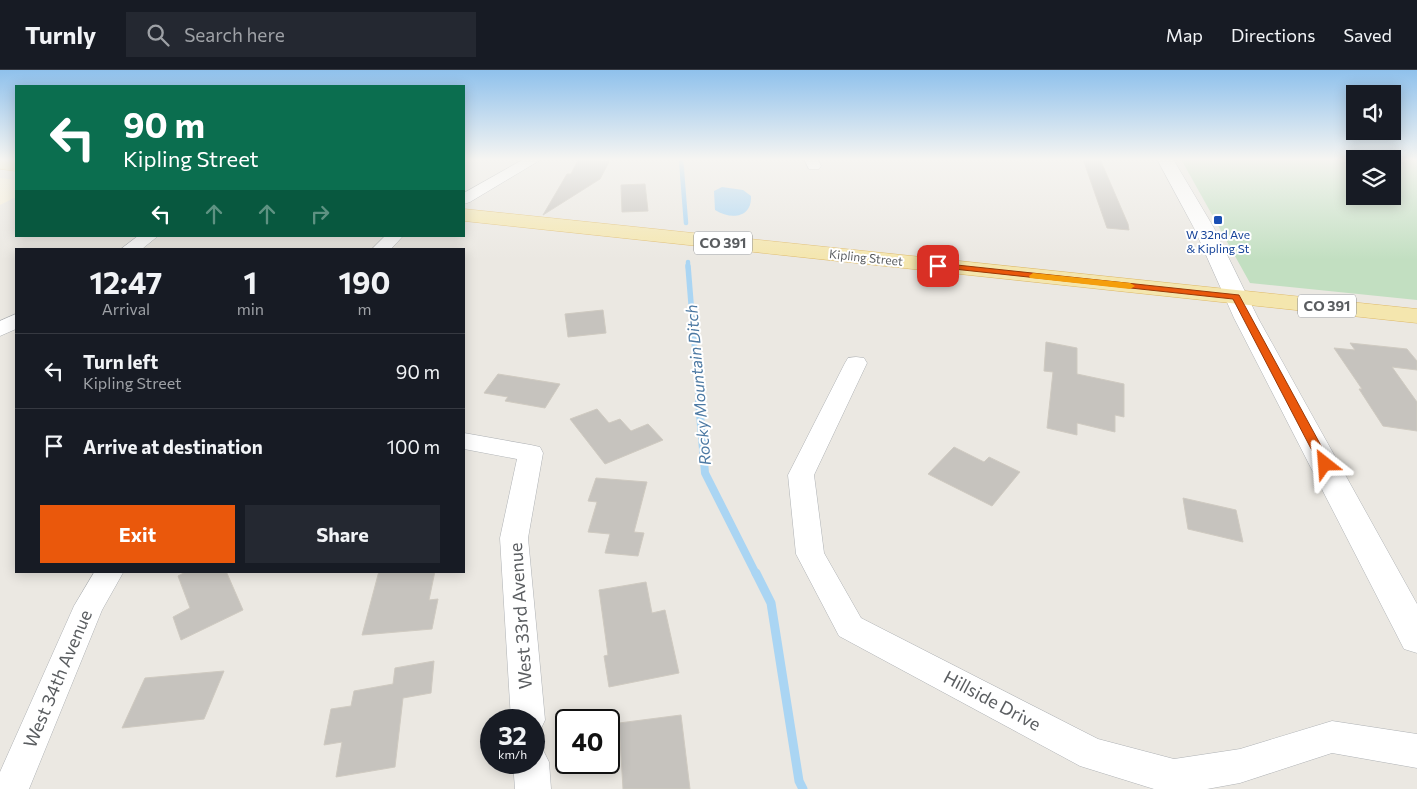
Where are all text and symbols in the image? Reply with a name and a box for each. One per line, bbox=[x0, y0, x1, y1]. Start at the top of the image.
search box bbox=[126, 12, 476, 57]
text: Turnly bbox=[25, 20, 96, 49]
icon: search bbox=[144, 21, 172, 49]
text: Search here bbox=[184, 23, 285, 46]
text: Map bbox=[1166, 24, 1203, 46]
text: Directions bbox=[1231, 24, 1315, 46]
text: Saved bbox=[1343, 24, 1392, 46]
map controls bbox=[1346, 85, 1401, 205]
button: sound bbox=[1346, 85, 1401, 140]
text: 90 m bbox=[123, 102, 205, 145]
icon: left bbox=[40, 105, 105, 170]
text: Kipling Street bbox=[123, 145, 259, 172]
button: layers bbox=[1346, 150, 1401, 205]
icon: left bbox=[147, 200, 175, 228]
icon: ahead bbox=[200, 200, 228, 228]
icon: ahead bbox=[253, 200, 281, 228]
icon: right bbox=[306, 200, 334, 228]
marker: W 32nd Ave & Kipling St bbox=[1212, 214, 1224, 226]
place label: W 32nd Ave & Kipling St bbox=[1186, 227, 1250, 255]
road number: CO 391 bbox=[694, 232, 752, 254]
pin bbox=[917, 245, 959, 287]
street label: Kipling Street bbox=[829, 246, 904, 268]
icon: arrive bbox=[924, 252, 952, 280]
text: 12:47 bbox=[89, 263, 162, 300]
text: 1 bbox=[244, 263, 257, 300]
text: 190 bbox=[338, 263, 391, 300]
road number: CO 391 bbox=[1298, 295, 1356, 318]
text: Arrival bbox=[102, 299, 150, 318]
text: min bbox=[237, 299, 264, 318]
text: m bbox=[358, 299, 371, 318]
water label: Rocky Mountain Ditch bbox=[681, 304, 714, 466]
text: Turn left bbox=[83, 350, 158, 373]
icon: left bbox=[40, 357, 68, 385]
text: 90 m bbox=[396, 360, 440, 383]
text: Kipling Street bbox=[83, 373, 182, 392]
icon: arrive bbox=[40, 432, 68, 460]
text: Arrive at destination bbox=[83, 435, 263, 458]
text: 100 m bbox=[387, 435, 440, 458]
position arrow bbox=[1298, 437, 1350, 489]
button: Exit bbox=[40, 505, 235, 563]
button: Share bbox=[245, 505, 440, 563]
street label: West 33rd Avenue bbox=[504, 542, 536, 690]
street label: West 34th Avenue bbox=[18, 606, 96, 751]
street label: Hillside Drive bbox=[940, 665, 1045, 735]
speed limit sign: 40 bbox=[555, 709, 620, 774]
text: 32 bbox=[498, 720, 527, 750]
text: km/h bbox=[498, 747, 527, 761]

